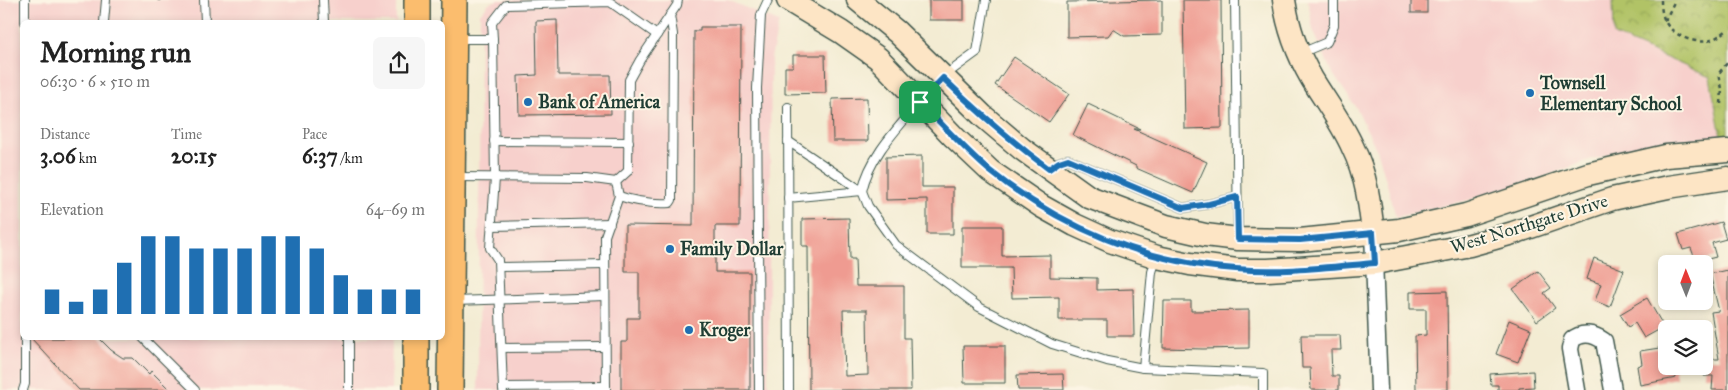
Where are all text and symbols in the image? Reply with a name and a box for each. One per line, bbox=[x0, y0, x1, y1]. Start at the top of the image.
text: Morning run bbox=[40, 35, 191, 70]
button: share bbox=[373, 37, 425, 89]
text: 06:30 · 6 × 510 m bbox=[40, 72, 150, 91]
place label: Townsell Elementary School bbox=[1539, 72, 1683, 116]
pin bbox=[899, 81, 941, 123]
marker: Townsell Elementary School bbox=[1524, 87, 1536, 99]
icon: arrive bbox=[906, 88, 934, 116]
place label: Bank of America bbox=[538, 91, 660, 113]
marker: Bank of America bbox=[522, 96, 534, 108]
text: Distance bbox=[40, 126, 90, 143]
text: Time bbox=[171, 126, 202, 143]
text: Pace bbox=[302, 126, 327, 143]
text: 3.06 bbox=[40, 143, 76, 169]
text: 20:15 bbox=[171, 143, 217, 169]
text: 6:37 bbox=[302, 143, 338, 169]
text: km bbox=[76, 150, 97, 167]
text: /km bbox=[338, 150, 363, 167]
street label: West Northgate Drive bbox=[1448, 190, 1611, 259]
text: Elevation bbox=[40, 200, 104, 219]
text: 64–69 m bbox=[366, 200, 425, 219]
place label: Family Dollar bbox=[680, 238, 785, 261]
marker: Family Dollar bbox=[664, 243, 676, 255]
north arrow bbox=[1658, 255, 1712, 310]
map controls bbox=[1658, 255, 1713, 375]
place label: Kroger bbox=[699, 319, 752, 342]
button: layers bbox=[1658, 320, 1713, 375]
marker: Kroger bbox=[683, 324, 695, 336]

